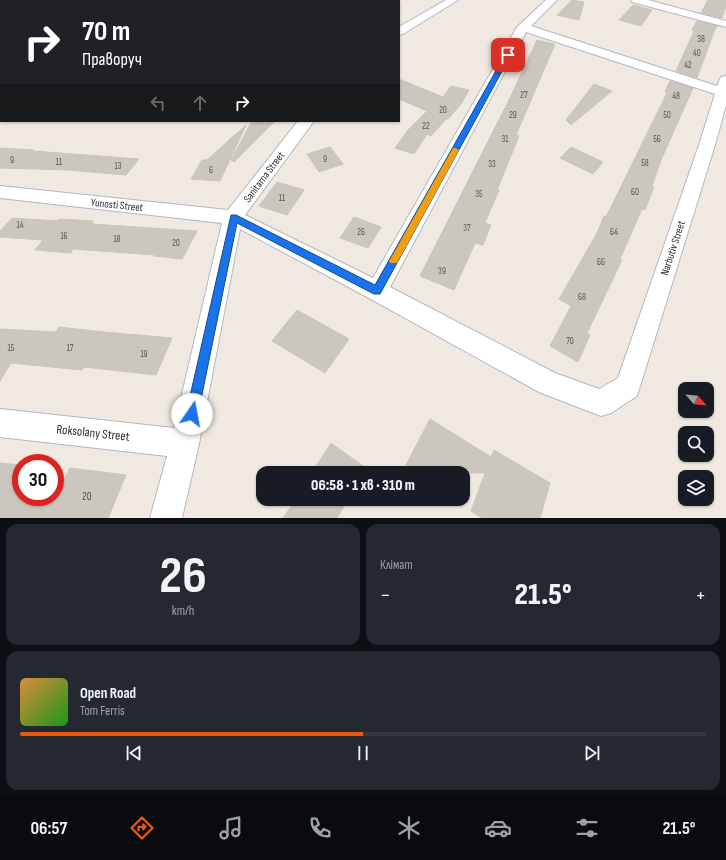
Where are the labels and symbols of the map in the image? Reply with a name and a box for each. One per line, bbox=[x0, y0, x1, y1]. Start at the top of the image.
house number: 38 bbox=[697, 34, 705, 45]
pin bbox=[491, 38, 525, 72]
house number: 40 bbox=[693, 48, 701, 59]
house number: 42 bbox=[684, 60, 692, 71]
house number: 27 bbox=[520, 90, 528, 101]
house number: 48 bbox=[672, 91, 680, 102]
house number: 20 bbox=[439, 105, 447, 116]
house number: 29 bbox=[509, 110, 517, 121]
house number: 50 bbox=[663, 110, 671, 121]
house number: 22 bbox=[422, 121, 430, 132]
house number: 31 bbox=[502, 134, 509, 145]
house number: 56 bbox=[653, 134, 661, 145]
street label: Sanitarna Street bbox=[241, 149, 288, 205]
house number: 9 bbox=[323, 154, 327, 165]
house number: 9 bbox=[10, 155, 14, 166]
house number: 11 bbox=[56, 157, 63, 168]
house number: 58 bbox=[641, 158, 649, 169]
house number: 33 bbox=[488, 159, 496, 170]
house number: 13 bbox=[115, 161, 122, 172]
house number: 6 bbox=[209, 165, 213, 176]
house number: 60 bbox=[631, 187, 639, 198]
house number: 35 bbox=[475, 189, 483, 200]
house number: 11 bbox=[279, 193, 286, 204]
street label: Yunosti Street bbox=[90, 196, 144, 214]
street label: Narbutiv Street bbox=[658, 218, 688, 277]
house number: 14 bbox=[17, 220, 24, 231]
house number: 37 bbox=[463, 223, 471, 234]
house number: 26 bbox=[357, 227, 365, 238]
house number: 64 bbox=[610, 227, 618, 238]
house number: 16 bbox=[60, 231, 68, 242]
house number: 18 bbox=[113, 234, 121, 245]
house number: 20 bbox=[172, 238, 180, 249]
house number: 66 bbox=[597, 257, 605, 268]
house number: 39 bbox=[438, 266, 446, 277]
house number: 68 bbox=[578, 292, 586, 303]
house number: 70 bbox=[566, 336, 574, 347]
house number: 15 bbox=[8, 343, 15, 354]
house number: 17 bbox=[67, 343, 74, 354]
house number: 19 bbox=[140, 349, 148, 360]
north arrow bbox=[678, 382, 714, 418]
position arrow bbox=[171, 393, 213, 435]
street label: Roksolany Street bbox=[56, 421, 130, 445]
speed limit sign: 30 bbox=[12, 454, 64, 506]
house number: 20 bbox=[82, 490, 92, 503]

